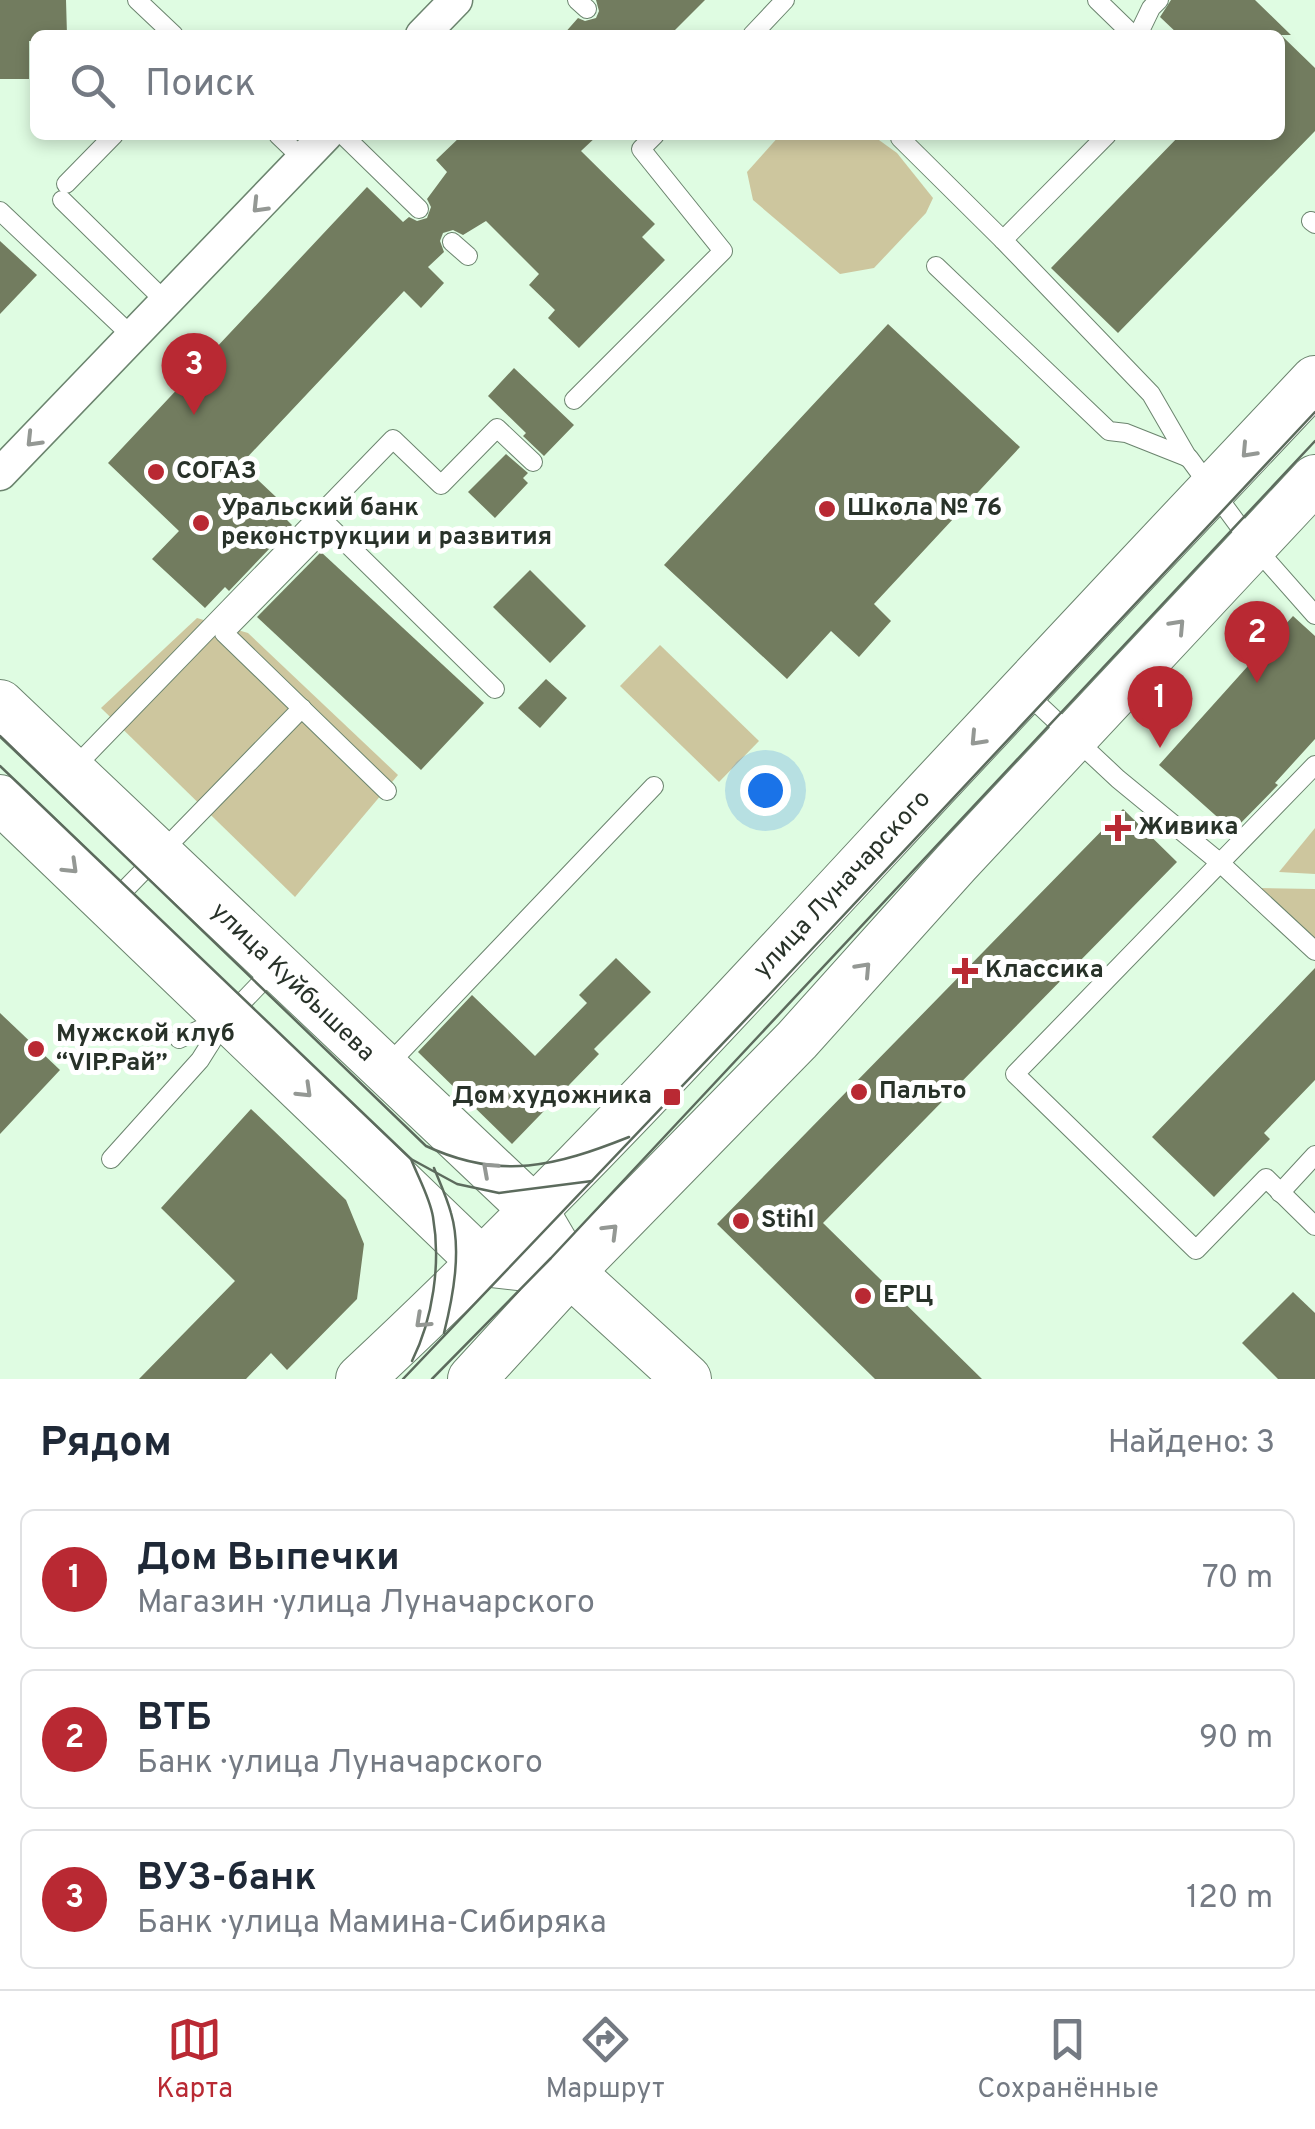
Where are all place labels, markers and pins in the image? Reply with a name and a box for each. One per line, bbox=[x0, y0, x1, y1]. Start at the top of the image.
pin: 3 bbox=[162, 332, 226, 415]
place label: СОГАЗ bbox=[176, 456, 256, 488]
marker: СОГАЗ bbox=[145, 461, 167, 483]
place label: Уральский банк реконструкции и развития bbox=[221, 493, 552, 554]
place label: Школа № 76 bbox=[847, 493, 1002, 525]
marker: Школа № 76 bbox=[816, 498, 838, 520]
marker: Уральский банк реконструкции и развития bbox=[190, 512, 212, 534]
pin: 2 bbox=[1224, 600, 1290, 683]
pin: 1 bbox=[1128, 666, 1192, 748]
place label: Живика bbox=[1138, 812, 1238, 844]
marker: Живика bbox=[1107, 817, 1129, 839]
place label: Классика bbox=[985, 955, 1104, 987]
marker: Классика bbox=[954, 960, 976, 982]
place label: Мужской клуб “VIP.Рай” bbox=[56, 1019, 235, 1080]
marker: Мужской клуб “VIP.Рай” bbox=[25, 1038, 47, 1060]
place label: Пальто bbox=[879, 1076, 967, 1108]
place label: Дом художника bbox=[452, 1081, 652, 1113]
marker: Пальто bbox=[848, 1081, 870, 1103]
marker: Дом художника bbox=[661, 1086, 683, 1108]
place label: Stihl bbox=[761, 1205, 815, 1237]
marker: Stihl bbox=[730, 1210, 752, 1232]
place label: ЕРЦ bbox=[883, 1280, 934, 1312]
marker: ЕРЦ bbox=[852, 1285, 874, 1307]

